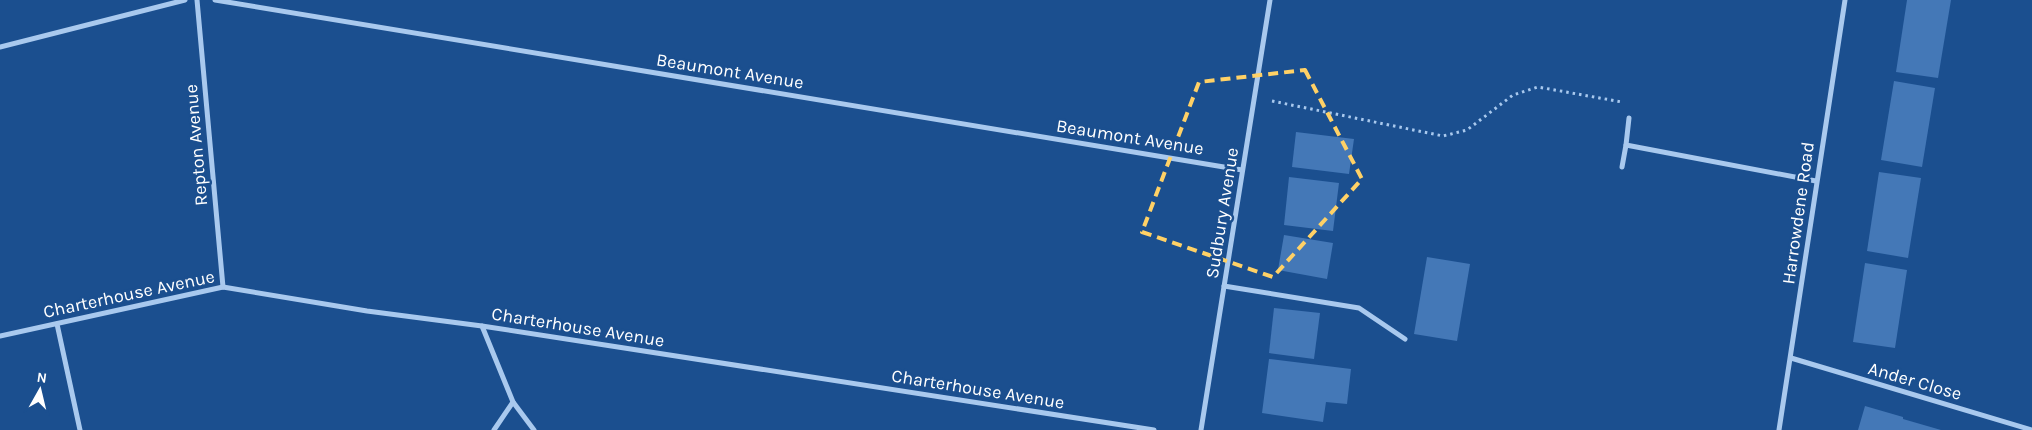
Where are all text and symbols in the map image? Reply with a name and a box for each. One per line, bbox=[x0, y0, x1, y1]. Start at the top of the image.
street label: Beaumont Avenue bbox=[655, 48, 805, 94]
street label: Repton Avenue bbox=[180, 83, 212, 207]
street label: Beaumont Avenue bbox=[1055, 114, 1205, 160]
street label: Harrowdene Road bbox=[1777, 140, 1819, 286]
street label: Sudbury Avenue bbox=[1201, 146, 1243, 280]
street label: Charterhouse Avenue bbox=[41, 265, 217, 323]
street label: Charterhouse Avenue bbox=[490, 302, 666, 352]
street label: Ander Close bbox=[1866, 357, 1964, 405]
street label: Charterhouse Avenue bbox=[890, 364, 1066, 414]
north arrow bbox=[15, 365, 65, 415]
text: N bbox=[36, 369, 48, 387]

